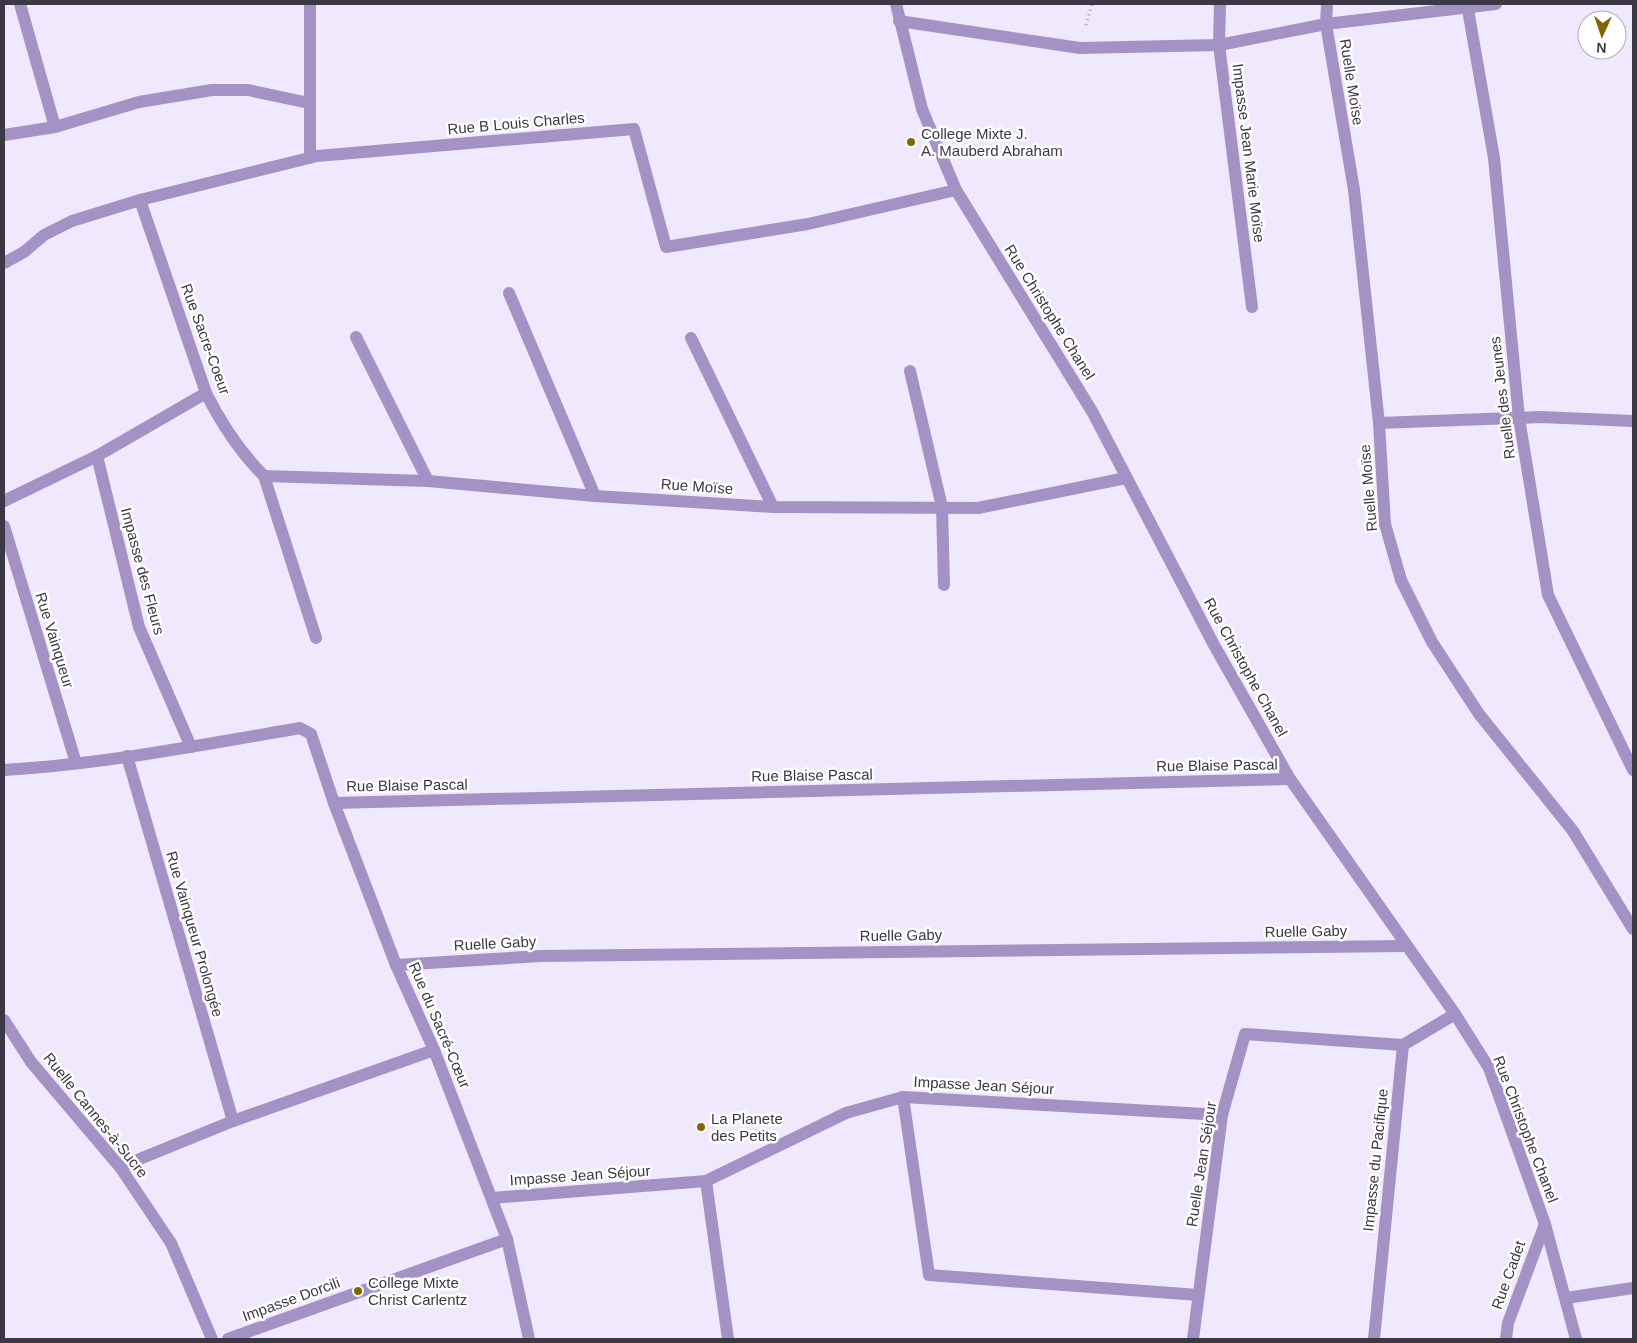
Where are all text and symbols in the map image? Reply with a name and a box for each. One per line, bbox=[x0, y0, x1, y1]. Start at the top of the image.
north arrow bbox=[1577, 10, 1627, 60]
street label: Ruelle Moïse bbox=[1337, 37, 1367, 127]
text: N bbox=[1596, 40, 1607, 56]
street label: Impasse Jean Marie Moïse bbox=[1230, 63, 1268, 243]
street label: Rue B Louis Charles bbox=[447, 109, 585, 137]
place label: College Mixte J. A. Mauberd Abraham bbox=[921, 125, 1063, 159]
marker: College Mixte J. A. Mauberd Abraham bbox=[905, 136, 917, 148]
street label: Rue Christophe Chanel bbox=[1001, 241, 1099, 383]
street label: Rue Sacre-Coeur bbox=[178, 281, 234, 397]
street label: Ruelle des Jeunes bbox=[1486, 336, 1518, 460]
street label: Ruelle Moïse bbox=[1356, 444, 1380, 532]
street label: Rue Moïse bbox=[660, 475, 734, 497]
street label: Impasse des Fleurs bbox=[118, 506, 168, 636]
street label: Rue Vainqueur bbox=[32, 590, 78, 690]
street label: Rue Christophe Chanel bbox=[1201, 595, 1291, 739]
street label: Rue Blaise Pascal bbox=[1156, 755, 1278, 775]
street label: Rue Blaise Pascal bbox=[751, 765, 873, 785]
street label: Rue Blaise Pascal bbox=[346, 775, 468, 795]
street label: Rue Vainqueur Prolongée bbox=[163, 849, 227, 1019]
street label: Ruelle Gaby bbox=[1265, 922, 1348, 940]
street label: Ruelle Gaby bbox=[860, 926, 943, 944]
street label: Ruelle Gaby bbox=[453, 932, 537, 954]
street label: Rue du Sacré-Cœur bbox=[406, 960, 474, 1090]
street label: Ruelle Cannes-à-Sucre bbox=[40, 1049, 152, 1181]
street label: Rue Christophe Chanel bbox=[1490, 1053, 1562, 1205]
street label: Impasse Jean Séjour bbox=[913, 1073, 1055, 1097]
street label: Impasse du Pacifique bbox=[1359, 1088, 1391, 1232]
street label: Ruelle Jean Séjour bbox=[1183, 1100, 1219, 1228]
place label: La Planete des Petits bbox=[711, 1110, 783, 1144]
marker: La Planete des Petits bbox=[695, 1121, 707, 1133]
street label: Impasse Jean Séjour bbox=[509, 1162, 651, 1188]
street label: Rue Cadet bbox=[1488, 1238, 1529, 1312]
street label: Impasse Dorcili bbox=[240, 1273, 342, 1325]
place label: College Mixte Christ Carlentz bbox=[368, 1274, 467, 1308]
marker: College Mixte Christ Carlentz bbox=[352, 1285, 364, 1297]

